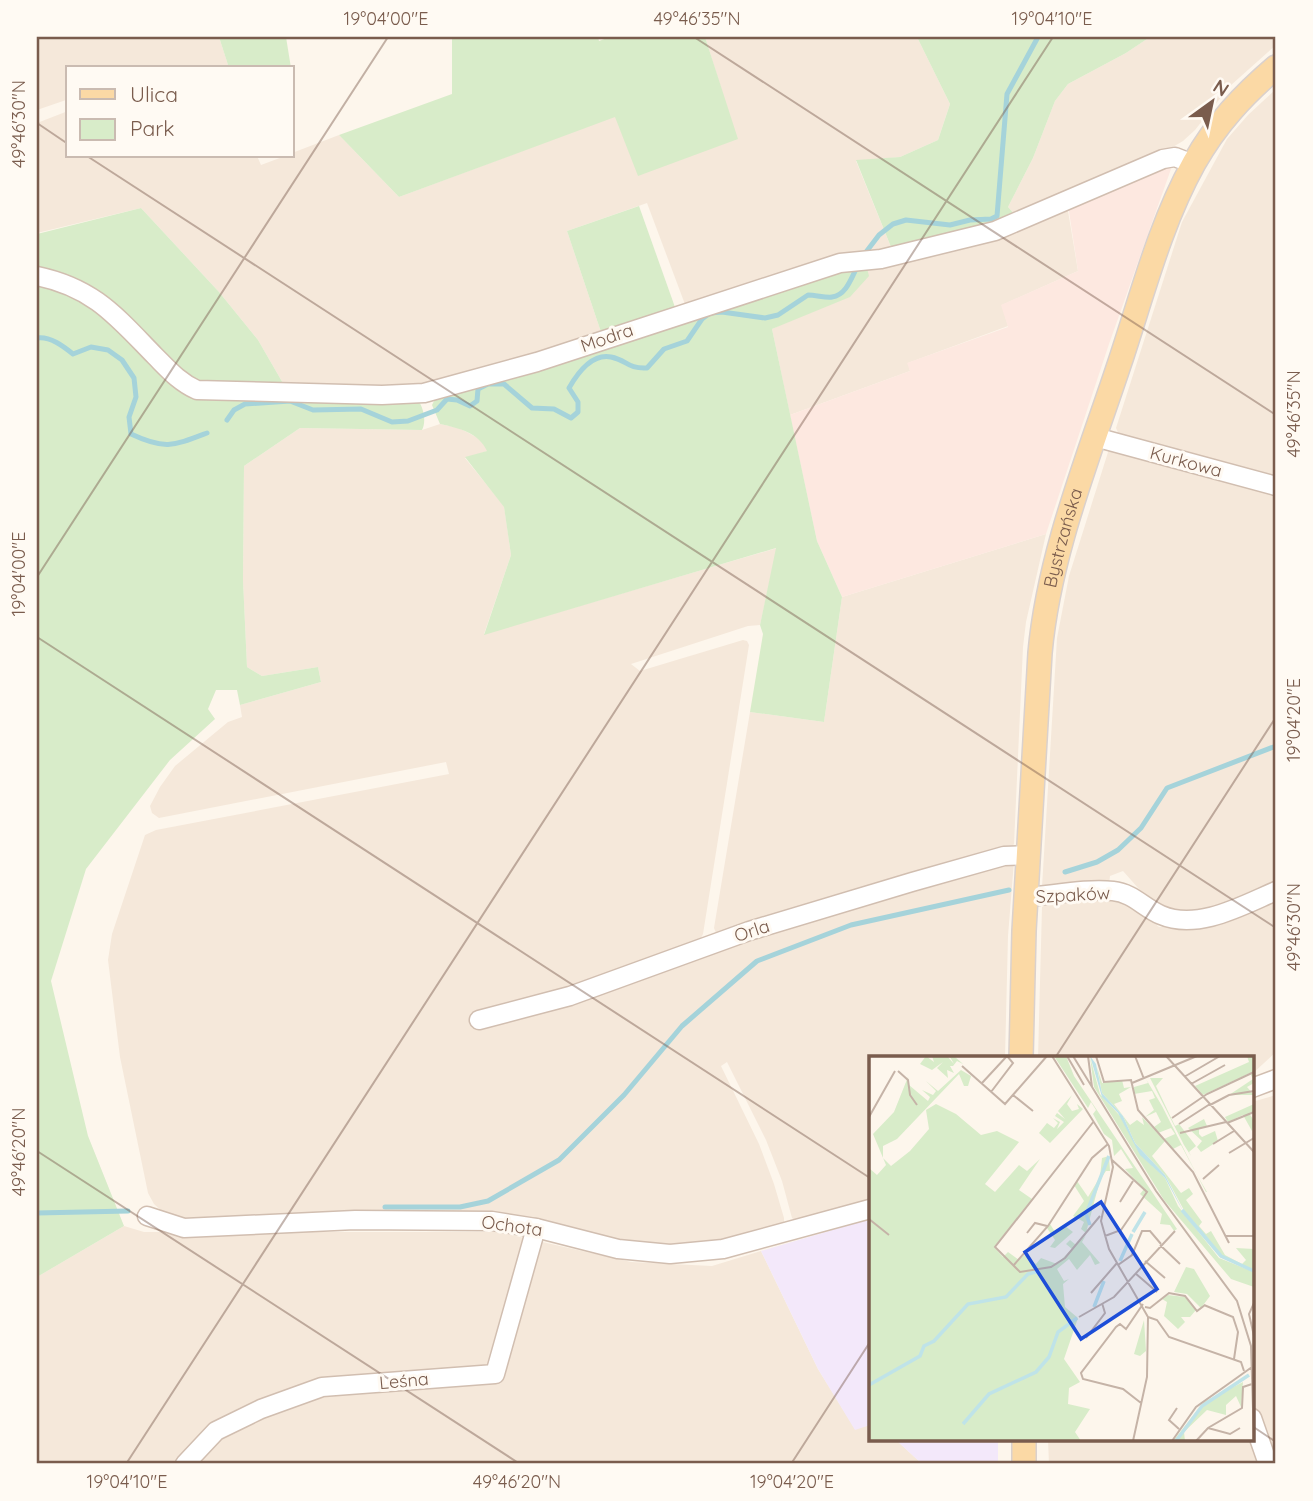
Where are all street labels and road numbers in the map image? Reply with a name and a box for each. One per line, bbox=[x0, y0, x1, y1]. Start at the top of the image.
street label: Modra bbox=[577, 318, 636, 357]
street label: Kurkowa bbox=[1148, 441, 1225, 482]
street label: Bystrzańska bbox=[1038, 485, 1087, 590]
street label: Szpaków bbox=[1035, 881, 1111, 908]
street label: Orla bbox=[731, 914, 772, 947]
street label: Ochota bbox=[480, 1210, 544, 1241]
street label: Leśna bbox=[378, 1367, 430, 1394]

